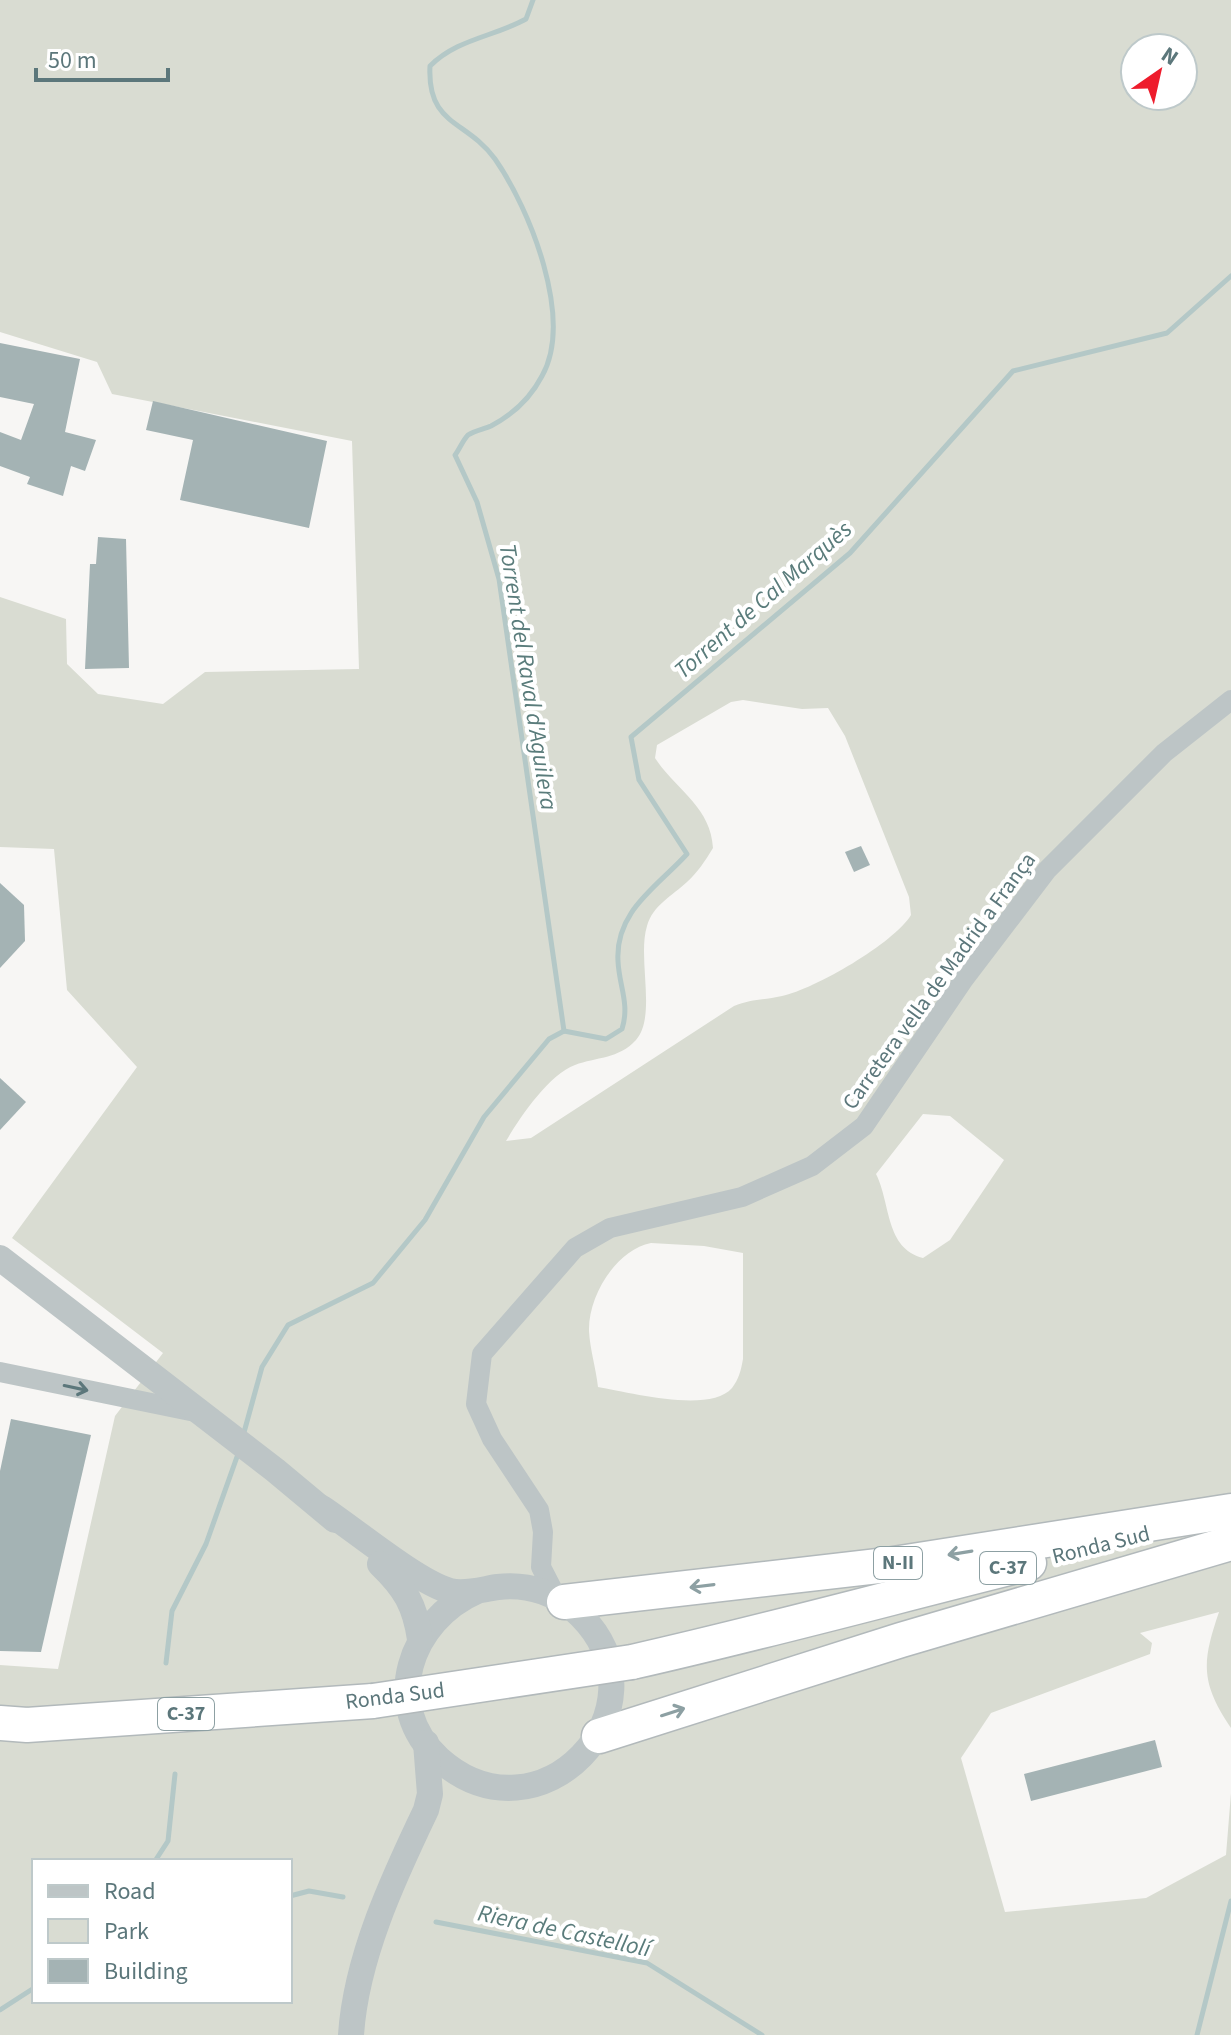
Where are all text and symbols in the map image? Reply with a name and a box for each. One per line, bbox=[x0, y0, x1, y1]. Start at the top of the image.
scale bar bbox=[36, 32, 168, 82]
north arrow bbox=[1119, 32, 1199, 112]
text: N bbox=[1155, 39, 1185, 74]
text: 50 m bbox=[48, 43, 97, 78]
water label: Torrent de Cal Marquès bbox=[666, 512, 860, 687]
water label: Torrent del Raval d'Aguilera bbox=[490, 541, 566, 813]
street label: Carretera vella de Madrid a França bbox=[835, 846, 1043, 1116]
one-way arrow bbox=[63, 1381, 89, 1396]
street label: Ronda Sud bbox=[1049, 1517, 1153, 1573]
one-way arrow bbox=[948, 1546, 973, 1561]
road number: N-II bbox=[874, 1547, 922, 1579]
road number: C-37 bbox=[980, 1552, 1036, 1584]
one-way arrow bbox=[690, 1579, 715, 1594]
street label: Ronda Sud bbox=[343, 1674, 447, 1718]
road number: C-37 bbox=[158, 1698, 214, 1730]
one-way arrow bbox=[660, 1704, 685, 1718]
legend bbox=[32, 1859, 292, 2003]
text: Road bbox=[104, 1874, 156, 1909]
water label: Riera de Castellolí bbox=[474, 1896, 657, 1967]
text: Park bbox=[104, 1914, 149, 1949]
text: Building bbox=[104, 1954, 188, 1989]

